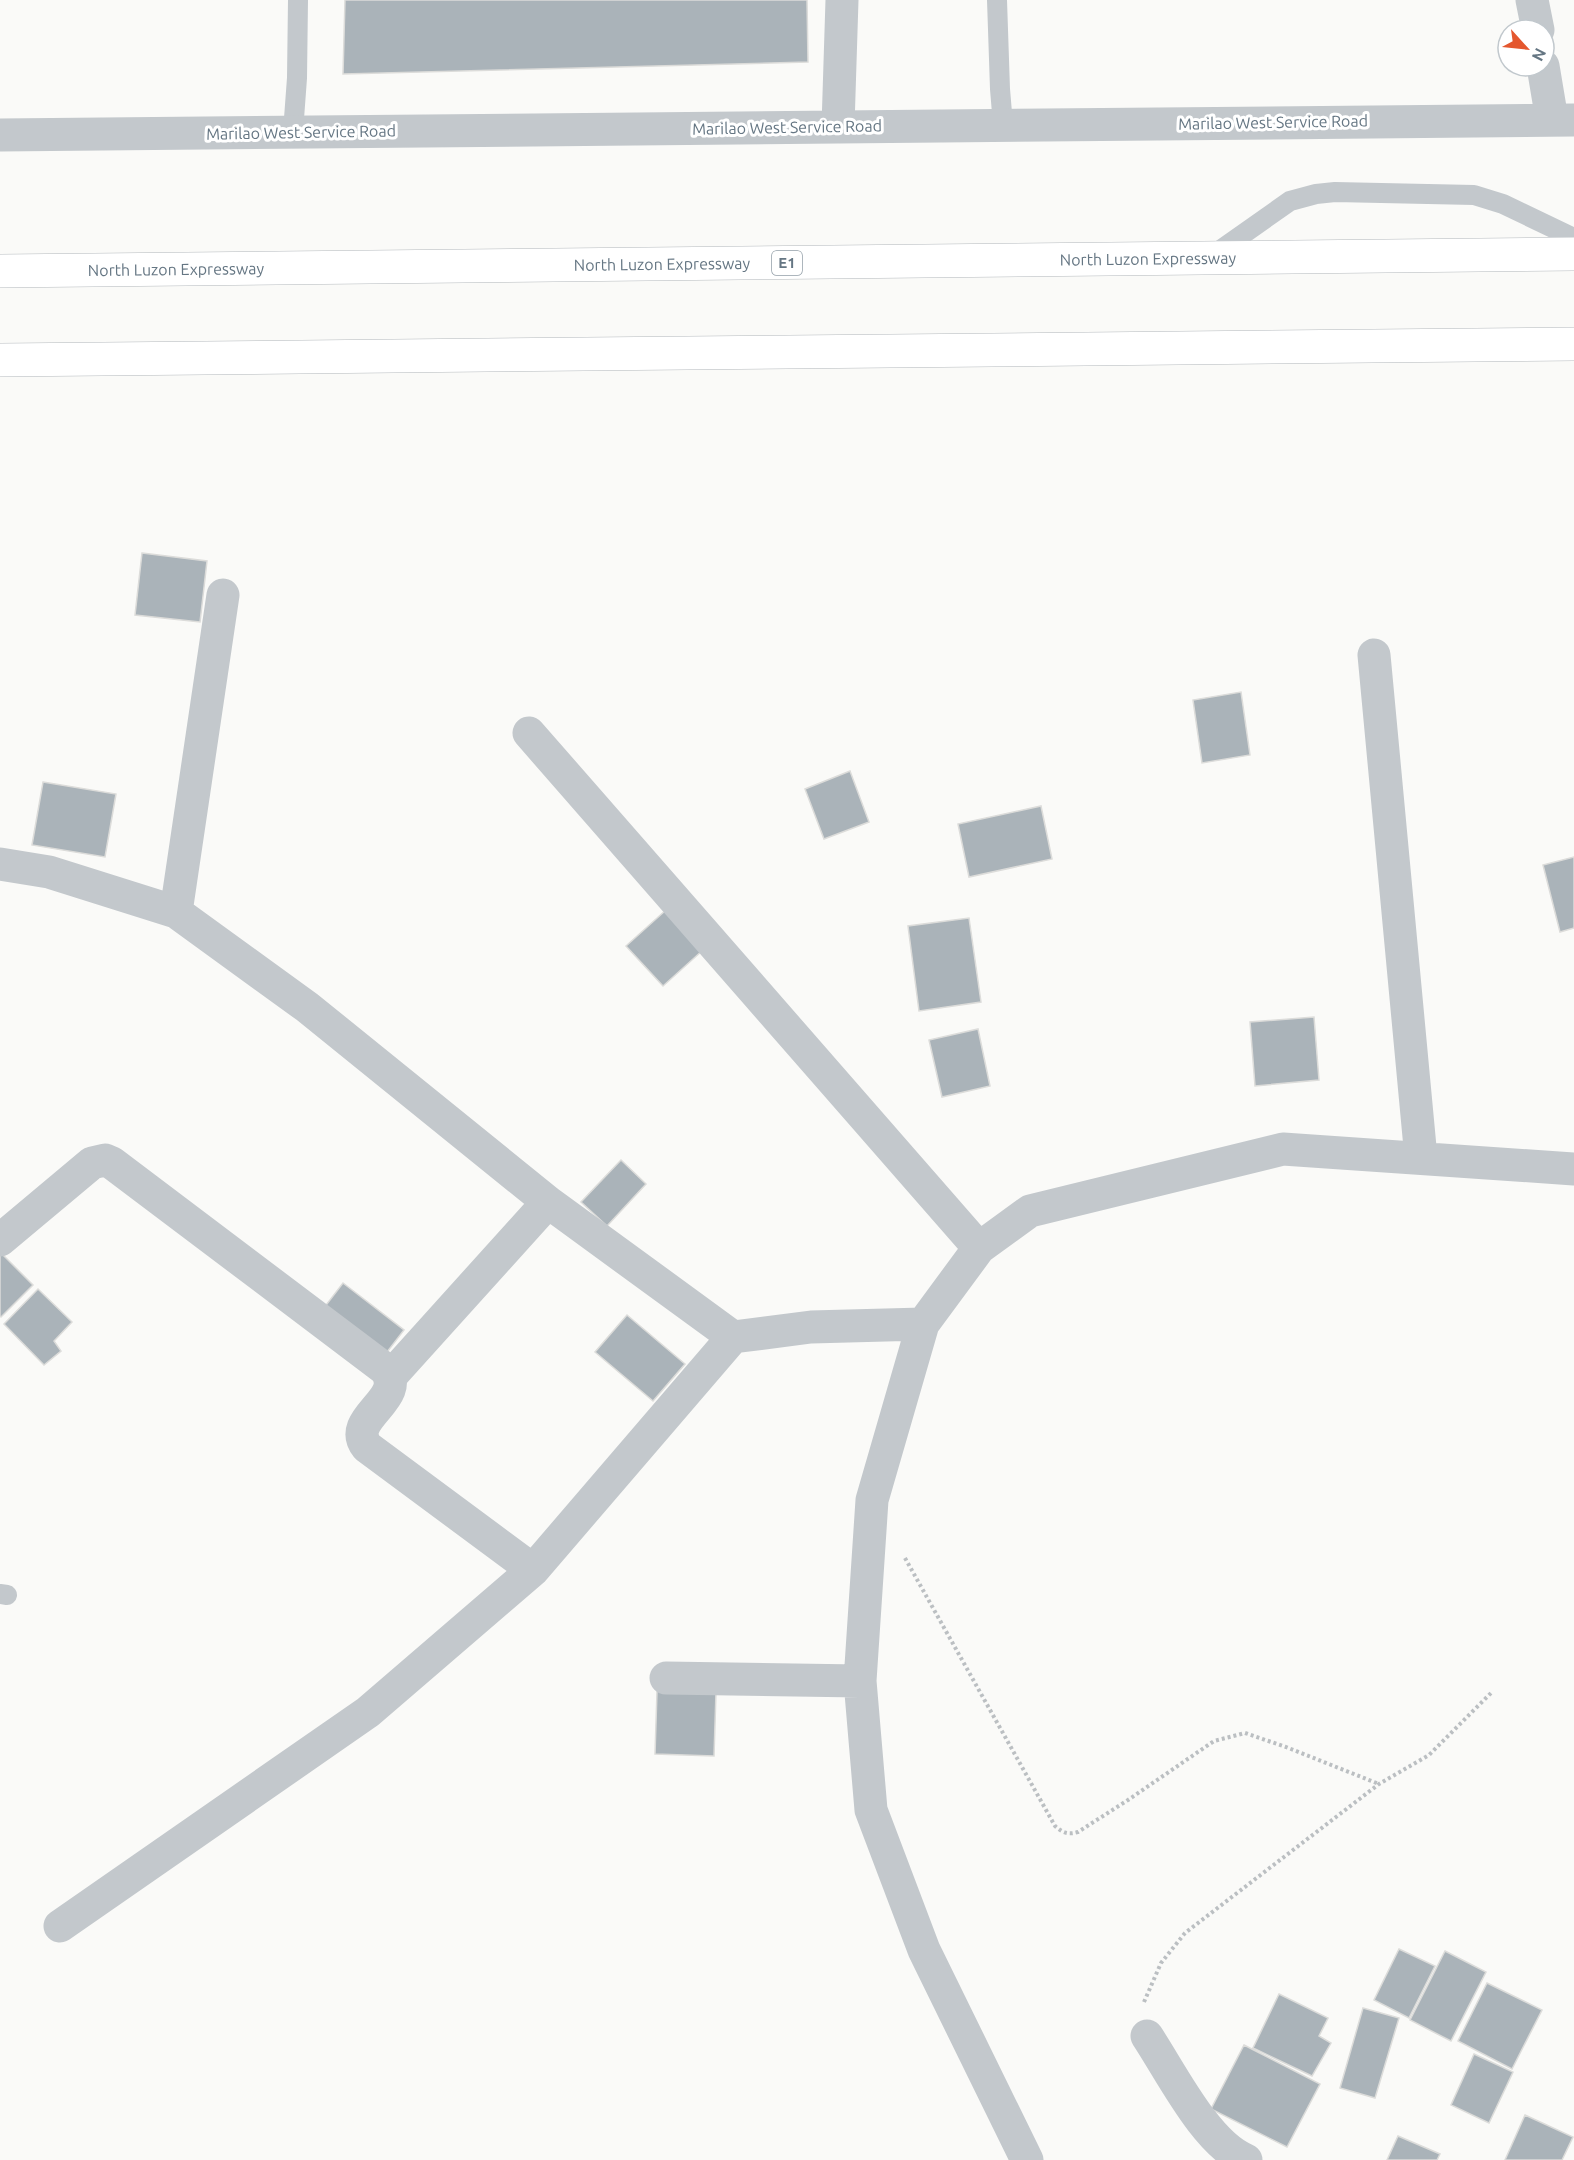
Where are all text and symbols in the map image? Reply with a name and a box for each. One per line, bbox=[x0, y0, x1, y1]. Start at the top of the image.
north arrow bbox=[1496, 18, 1556, 78]
text: N bbox=[1529, 45, 1550, 64]
street label: Marilao West Service Road bbox=[1178, 111, 1368, 133]
street label: Marilao West Service Road bbox=[692, 116, 882, 138]
street label: Marilao West Service Road bbox=[206, 121, 396, 143]
street label: North Luzon Expressway bbox=[1060, 249, 1237, 269]
road number: E1 bbox=[772, 251, 802, 275]
street label: North Luzon Expressway bbox=[574, 254, 751, 274]
street label: North Luzon Expressway bbox=[88, 259, 265, 279]

